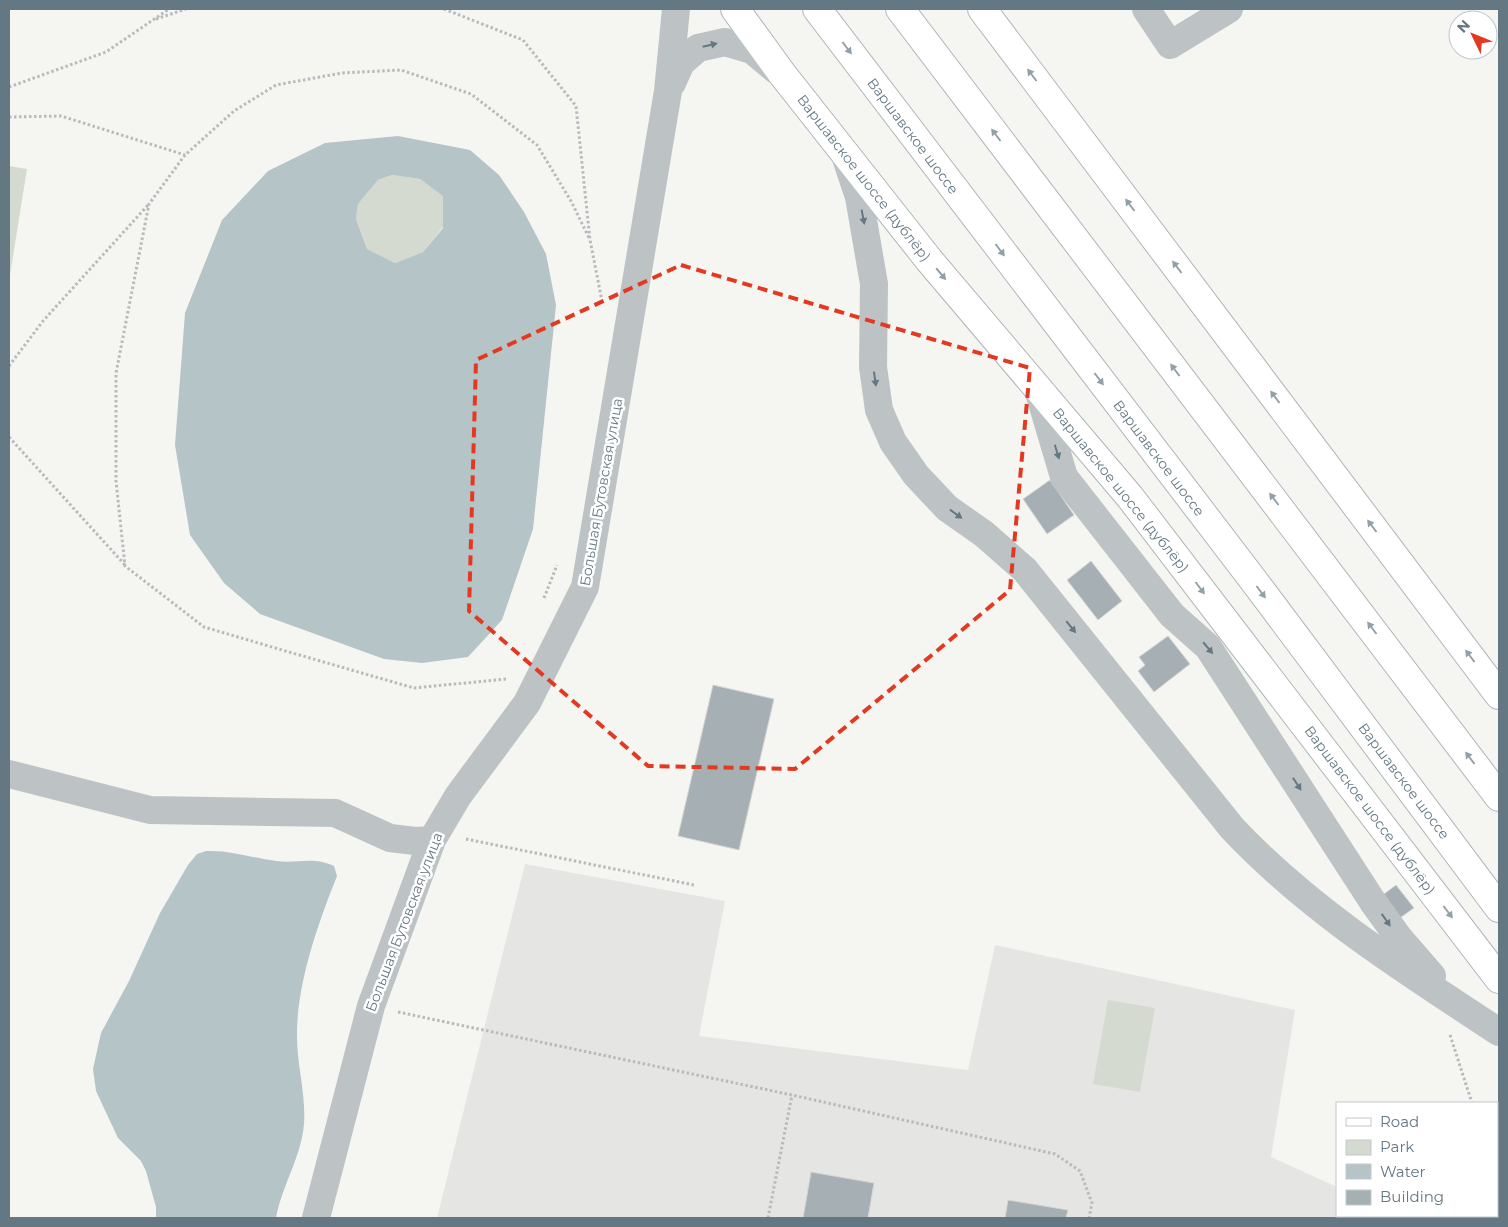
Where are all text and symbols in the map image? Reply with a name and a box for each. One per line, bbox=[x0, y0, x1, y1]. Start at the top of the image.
north arrow bbox=[1448, 10, 1498, 60]
text: N bbox=[1453, 16, 1474, 36]
one-way arrow bbox=[703, 41, 718, 49]
one-way arrow bbox=[841, 41, 852, 54]
one-way arrow bbox=[1027, 68, 1037, 82]
street label: Варшавское шоссе bbox=[863, 74, 963, 198]
street label: Варшавское шоссе (дублёр) bbox=[793, 91, 935, 265]
one-way arrow bbox=[991, 128, 1001, 142]
one-way arrow bbox=[1125, 198, 1135, 212]
one-way arrow bbox=[860, 210, 868, 226]
one-way arrow bbox=[995, 243, 1005, 257]
one-way arrow bbox=[1172, 260, 1182, 274]
one-way arrow bbox=[935, 268, 946, 280]
one-way arrow bbox=[1170, 363, 1180, 377]
one-way arrow bbox=[871, 371, 879, 387]
one-way arrow bbox=[1094, 372, 1104, 386]
one-way arrow bbox=[1269, 391, 1280, 404]
street label: Варшавское шоссе bbox=[1109, 396, 1209, 520]
street label: Большая Бутовская улица bbox=[576, 397, 626, 587]
street label: Варшавское шоссе (дублёр) bbox=[1049, 404, 1193, 576]
one-way arrow bbox=[1054, 445, 1062, 460]
one-way arrow bbox=[1268, 493, 1279, 506]
one-way arrow bbox=[949, 509, 963, 519]
one-way arrow bbox=[1367, 519, 1377, 533]
one-way arrow bbox=[1195, 581, 1205, 595]
one-way arrow bbox=[1256, 585, 1267, 598]
one-way arrow bbox=[1066, 620, 1077, 633]
one-way arrow bbox=[1367, 621, 1377, 635]
one-way arrow bbox=[1202, 642, 1213, 655]
one-way arrow bbox=[1465, 649, 1475, 663]
street label: Варшавское шоссе bbox=[1354, 719, 1454, 843]
street label: Варшавское шоссе (дублёр) bbox=[1301, 722, 1439, 898]
one-way arrow bbox=[1465, 751, 1475, 765]
one-way arrow bbox=[1293, 777, 1302, 791]
street label: Большая Бутовская улица bbox=[361, 830, 447, 1014]
one-way arrow bbox=[1442, 905, 1453, 918]
one-way arrow bbox=[1381, 913, 1391, 927]
legend bbox=[1336, 1102, 1498, 1217]
text: Road bbox=[1380, 1112, 1419, 1131]
text: Park bbox=[1380, 1137, 1414, 1156]
text: Water bbox=[1380, 1162, 1426, 1181]
text: Building bbox=[1380, 1187, 1444, 1206]

